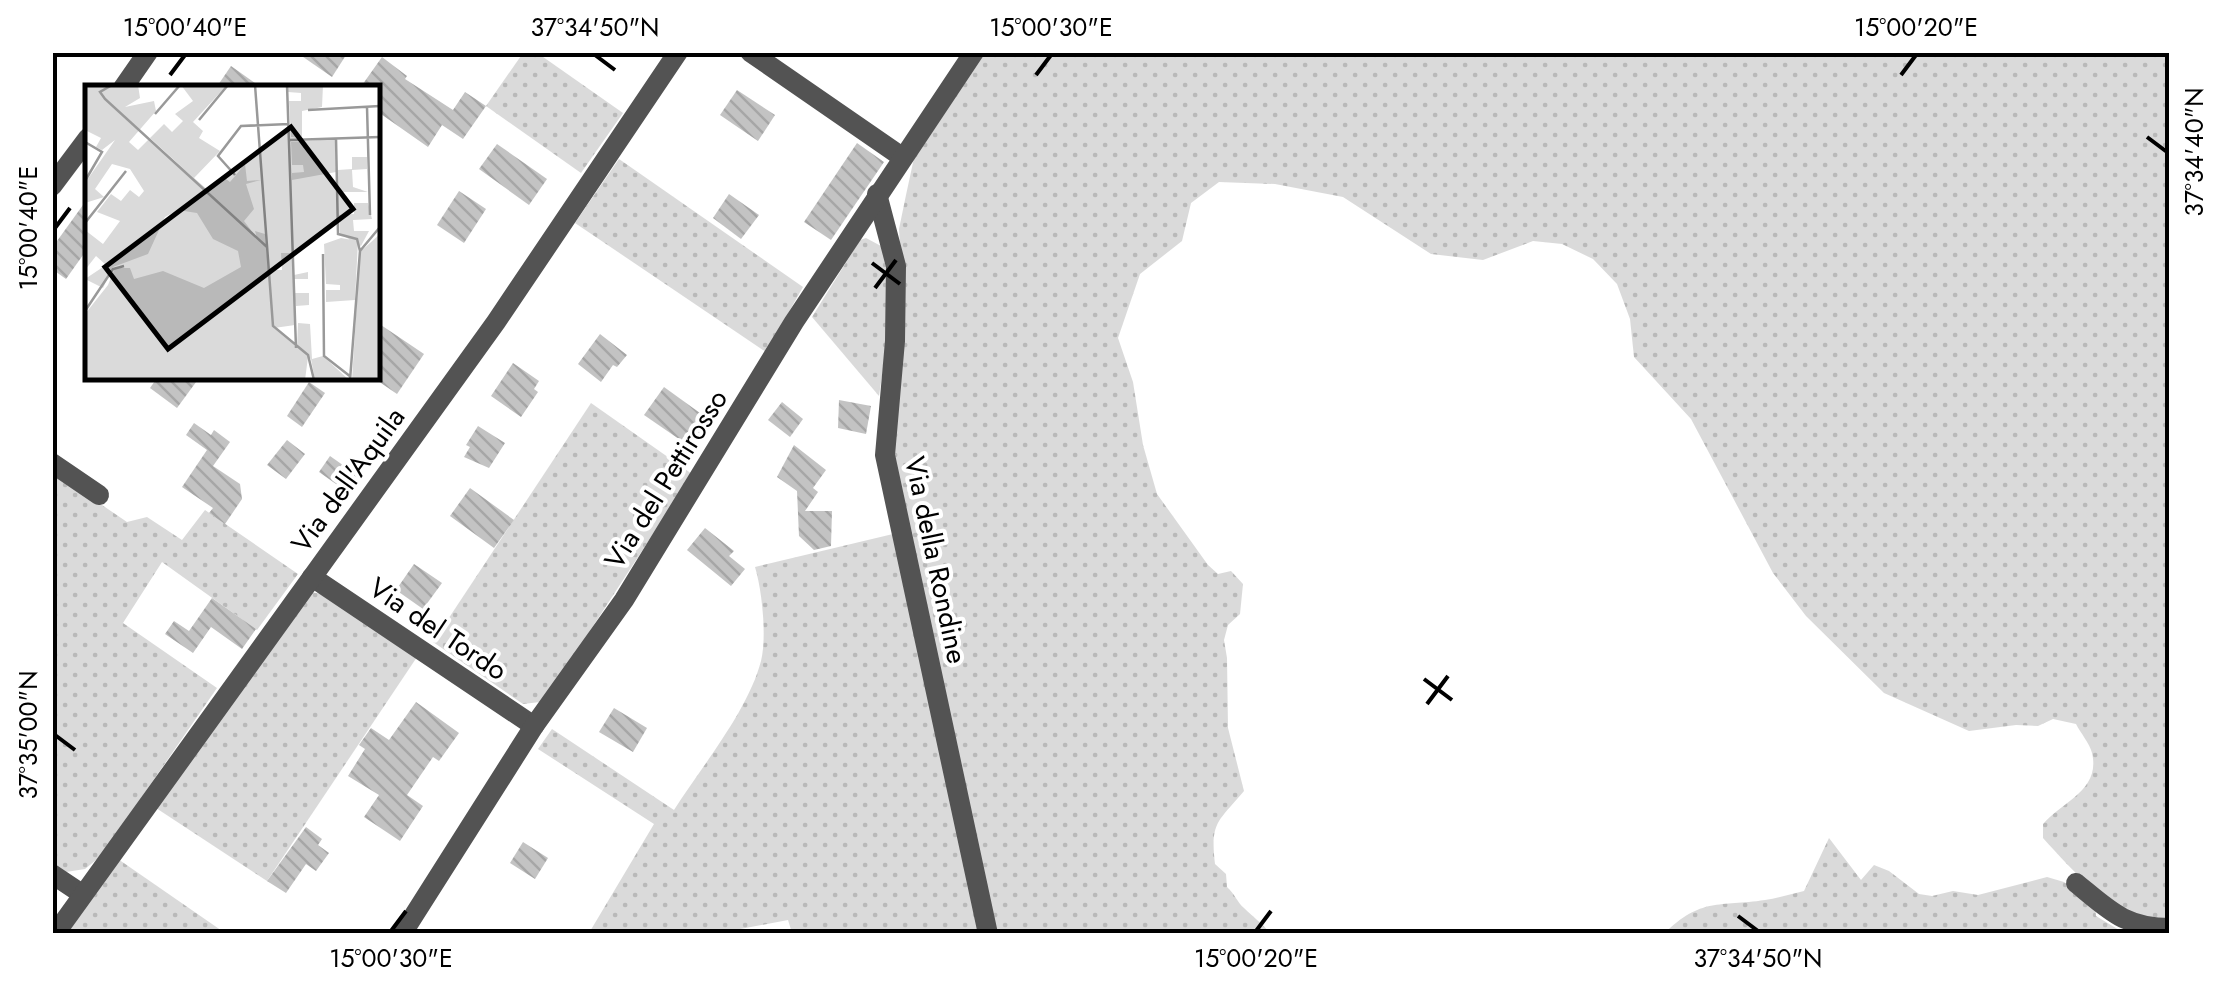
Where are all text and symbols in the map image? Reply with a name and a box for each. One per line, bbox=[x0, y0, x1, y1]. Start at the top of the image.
text: 15°00'40"E bbox=[123, 9, 247, 45]
text: 37°34'50"N bbox=[531, 9, 659, 45]
text: 15°00'30"E bbox=[989, 9, 1113, 45]
text: 15°00'20"E bbox=[1854, 9, 1978, 45]
inset map bbox=[85, 85, 380, 380]
text: 37°34'40"N bbox=[2176, 87, 2212, 217]
text: 15°00'40"E bbox=[10, 166, 46, 290]
street label: Via del Pettirosso bbox=[594, 381, 738, 577]
street label: Via dell'Aquila bbox=[281, 399, 415, 561]
street label: Via della Rondine bbox=[894, 453, 978, 667]
street label: Via del Tordo bbox=[361, 567, 515, 691]
text: 37°35'00"N bbox=[10, 670, 46, 800]
text: 15°00'30"E bbox=[329, 940, 453, 976]
text: 15°00'20"E bbox=[1194, 940, 1318, 976]
text: 37°34'50"N bbox=[1694, 940, 1822, 976]

